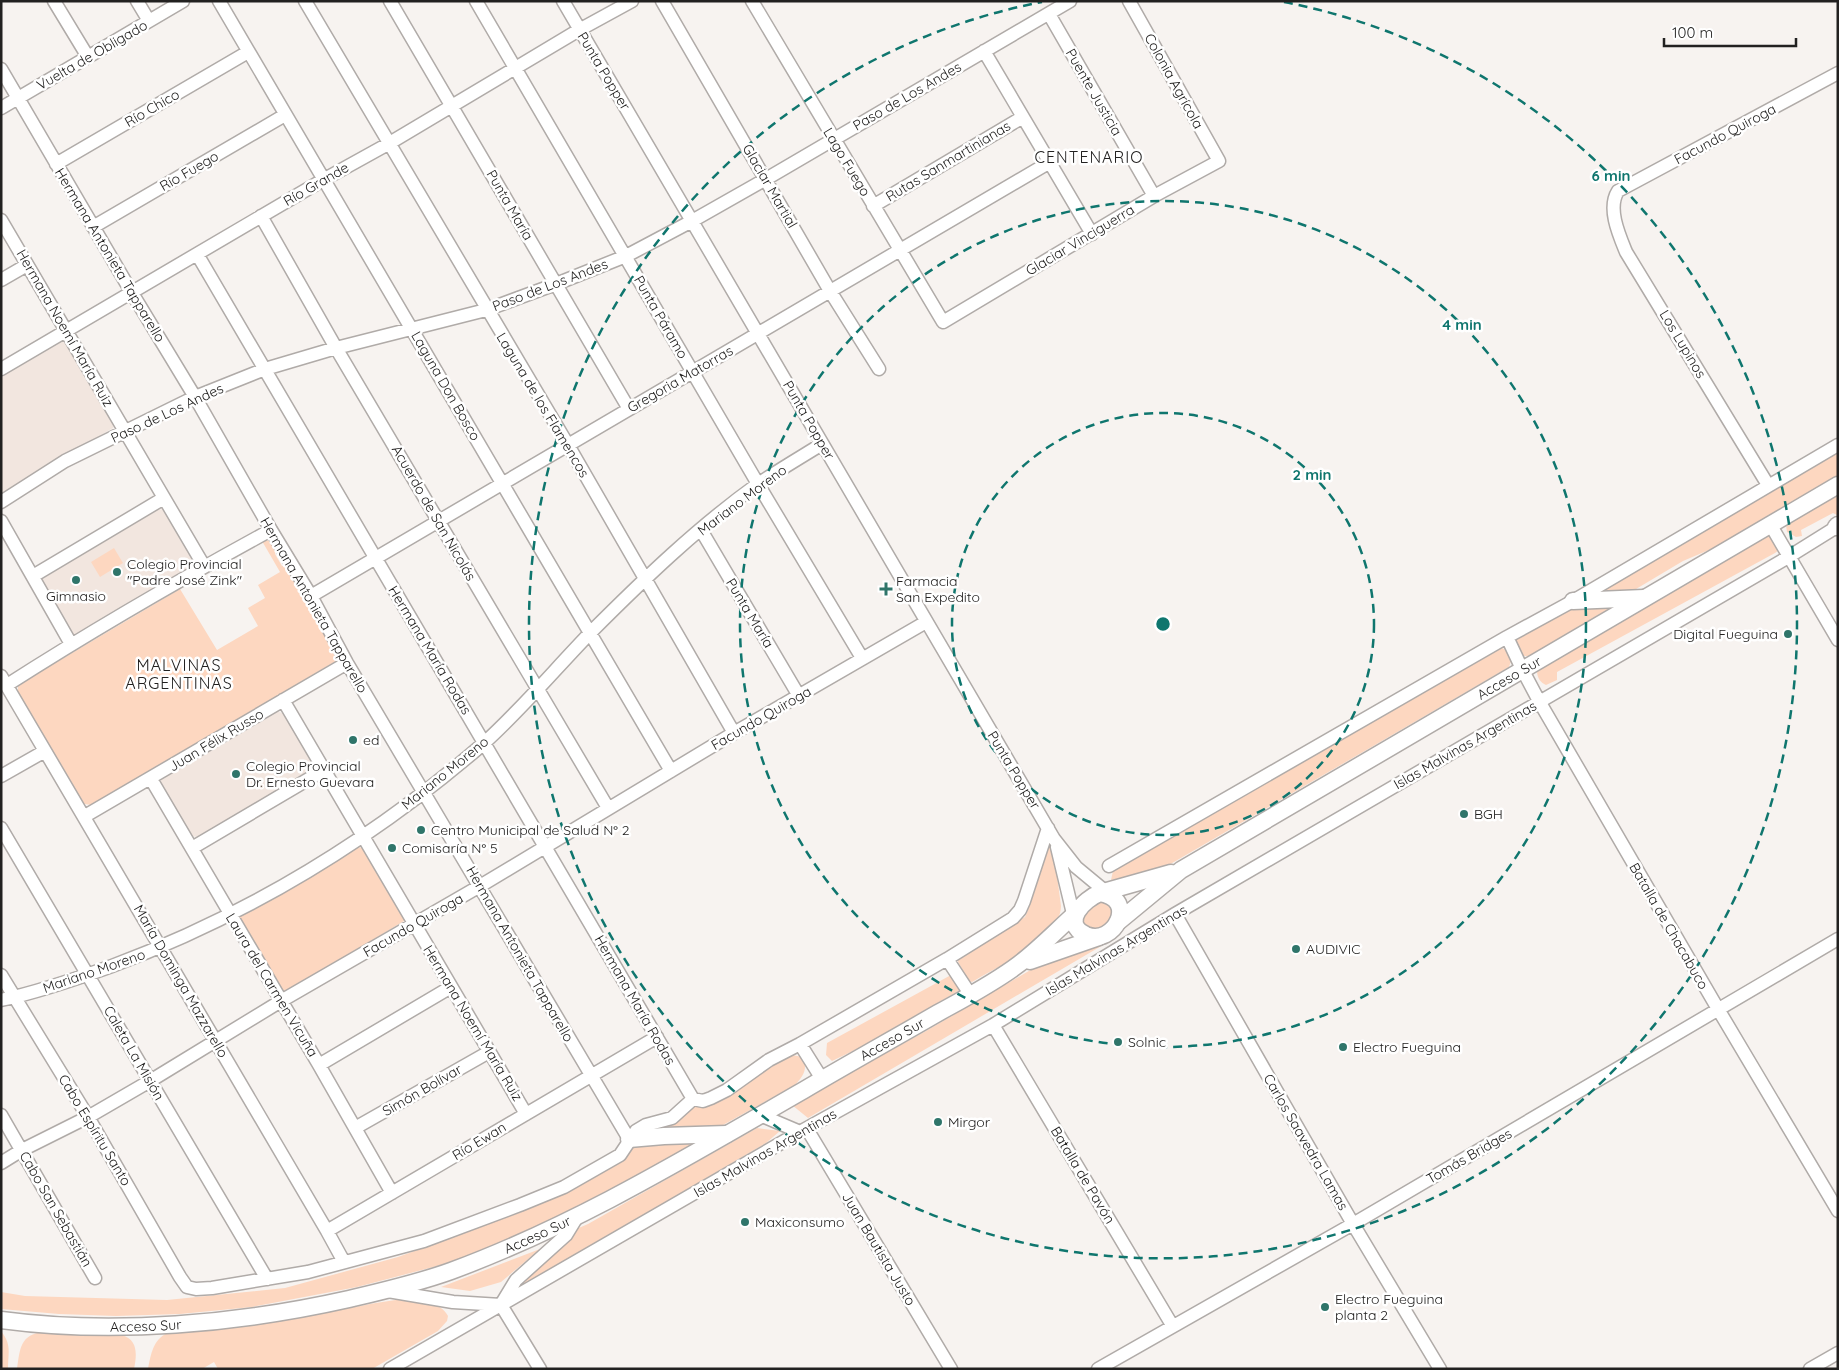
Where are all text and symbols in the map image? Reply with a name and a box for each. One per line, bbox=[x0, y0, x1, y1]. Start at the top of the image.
scale bar bbox=[1664, 15, 1796, 47]
street label: Vuelta de Obligado bbox=[33, 16, 151, 94]
text: 100 m bbox=[1672, 23, 1713, 42]
street label: Punta Popper bbox=[574, 29, 635, 114]
street label: Colonia Agrícola bbox=[1140, 30, 1208, 132]
street label: Puente Justicia bbox=[1062, 45, 1126, 139]
street label: Paso de Los Andes bbox=[850, 58, 964, 134]
street label: Río Chico bbox=[121, 85, 183, 131]
street label: Facundo Quiroga bbox=[1671, 100, 1779, 168]
street label: Rutas Sanmartinianas bbox=[882, 117, 1014, 205]
street label: Lago Fuego bbox=[819, 124, 875, 200]
street label: Glaciar Martial bbox=[739, 141, 801, 231]
street label: Río Fuego bbox=[156, 147, 222, 195]
district label: CENTENARIO bbox=[1035, 147, 1143, 167]
street label: Río Grande bbox=[280, 158, 352, 210]
street label: Hermana Antonieta Tapparello bbox=[51, 165, 169, 345]
text: 6 min bbox=[1592, 166, 1630, 185]
street label: Punta María bbox=[483, 167, 537, 243]
street label: Glaciar Vinciguerra bbox=[1022, 200, 1138, 280]
street label: Hermana Noemí María Ruiz bbox=[12, 246, 118, 410]
street label: Paso de Los Andes bbox=[490, 255, 610, 315]
street label: Punta Páramo bbox=[630, 272, 692, 362]
street label: Los Lupinos bbox=[1656, 307, 1710, 381]
text: 4 min bbox=[1442, 315, 1482, 334]
street label: Laguna Don Bosco bbox=[407, 328, 485, 444]
street label: Laguna de los Flamencos bbox=[493, 329, 593, 481]
street label: Gregoria Matorras bbox=[624, 341, 736, 417]
street label: Punta Popper bbox=[779, 377, 839, 463]
street label: Paso de Los Andes bbox=[108, 379, 226, 447]
street label: Acuerdo de San Nicolás bbox=[388, 442, 480, 584]
street label: Mariano Moreno bbox=[694, 461, 790, 539]
text: 2 min bbox=[1292, 465, 1332, 484]
street label: Hermana Antonieta Tapparello bbox=[256, 514, 372, 696]
place label: Colegio Provincial "Padre José Zink" bbox=[127, 555, 242, 589]
marker: Colegio Provincial "Padre José Zink" bbox=[111, 566, 123, 578]
place label: Farmacia San Expedito bbox=[896, 572, 980, 606]
marker: Gimnasio bbox=[70, 574, 82, 586]
street label: Punta María bbox=[722, 575, 778, 651]
street label: Hermana María Rodas bbox=[384, 582, 476, 718]
marker: Farmacia San Expedito bbox=[880, 583, 892, 595]
place label: Gimnasio bbox=[46, 587, 106, 605]
centre of rings bbox=[1154, 615, 1172, 633]
place label: Digital Fueguina bbox=[1673, 625, 1778, 643]
marker: Digital Fueguina bbox=[1782, 628, 1794, 640]
street label: Acceso Sur bbox=[1474, 652, 1545, 704]
district label: MALVINAS ARGENTINAS bbox=[125, 655, 233, 693]
street label: Facundo Quiroga bbox=[708, 682, 814, 754]
street label: Islas Malvinas Argentinas bbox=[1390, 697, 1540, 793]
street label: Juan Félix Russo bbox=[165, 705, 267, 775]
street label: Punta Popper bbox=[984, 728, 1045, 813]
place label: ed bbox=[363, 731, 379, 749]
street label: Mariano Moreno bbox=[398, 732, 492, 814]
marker: ed bbox=[347, 734, 359, 746]
place label: Colegio Provincial Dr. Ernesto Guevara bbox=[246, 757, 374, 791]
marker: Colegio Provincial Dr. Ernesto Guevara bbox=[230, 768, 242, 780]
place label: BGH bbox=[1474, 805, 1503, 823]
marker: BGH bbox=[1458, 808, 1470, 820]
place label: Centro Municipal de Salud N° 2 bbox=[431, 821, 630, 839]
marker: Centro Municipal de Salud N° 2 bbox=[415, 824, 427, 836]
place label: Comisaría N° 5 bbox=[402, 839, 498, 857]
marker: Comisaría N° 5 bbox=[386, 842, 398, 854]
street label: Batalla de Chacabuco bbox=[1625, 859, 1713, 993]
street label: Hermana Antonieta Tapparello bbox=[462, 863, 578, 1045]
street label: Facundo Quiroga bbox=[360, 889, 466, 961]
street label: María Dominga Mazzarello bbox=[130, 901, 232, 1061]
street label: Islas Malvinas Argentinas bbox=[1042, 901, 1190, 999]
street label: Laura del Carmen Vicuña bbox=[222, 910, 322, 1060]
street label: Hermana María Rodas bbox=[590, 932, 680, 1068]
place label: AUDIVIC bbox=[1306, 940, 1360, 958]
street label: Hermana Noemí María Ruiz bbox=[419, 942, 527, 1105]
marker: AUDIVIC bbox=[1290, 943, 1302, 955]
street label: Mariano Moreno bbox=[41, 945, 147, 997]
street label: Caleta La Misión bbox=[100, 1003, 168, 1103]
street label: Acceso Sur bbox=[856, 1013, 928, 1065]
place label: Solnic bbox=[1128, 1033, 1166, 1051]
marker: Solnic bbox=[1112, 1036, 1124, 1048]
place label: Electro Fueguina bbox=[1353, 1038, 1461, 1056]
marker: Electro Fueguina bbox=[1337, 1041, 1349, 1053]
street label: Simón Bolívar bbox=[379, 1060, 466, 1120]
street label: Carlos Saavedra Lamas bbox=[1260, 1070, 1352, 1214]
street label: Cabo Espíritu Santo bbox=[55, 1071, 135, 1189]
street label: Islas Malvinas Argentinas bbox=[690, 1105, 840, 1201]
place label: Mirgor bbox=[948, 1113, 991, 1131]
marker: Mirgor bbox=[932, 1116, 944, 1128]
street label: Río Ewan bbox=[449, 1118, 509, 1164]
street label: Batalla de Pavón bbox=[1047, 1123, 1119, 1227]
street label: Tomás Bridges bbox=[1423, 1124, 1515, 1188]
street label: Cabo San Sebastián bbox=[16, 1148, 96, 1270]
street label: Juan Bautista Justo bbox=[838, 1189, 920, 1309]
street label: Acceso Sur bbox=[501, 1211, 574, 1258]
place label: Maxiconsumo bbox=[755, 1213, 844, 1231]
marker: Maxiconsumo bbox=[739, 1216, 751, 1228]
place label: Electro Fueguina planta 2 bbox=[1335, 1290, 1443, 1324]
marker: Electro Fueguina planta 2 bbox=[1319, 1301, 1331, 1313]
street label: Acceso Sur bbox=[110, 1315, 183, 1336]

